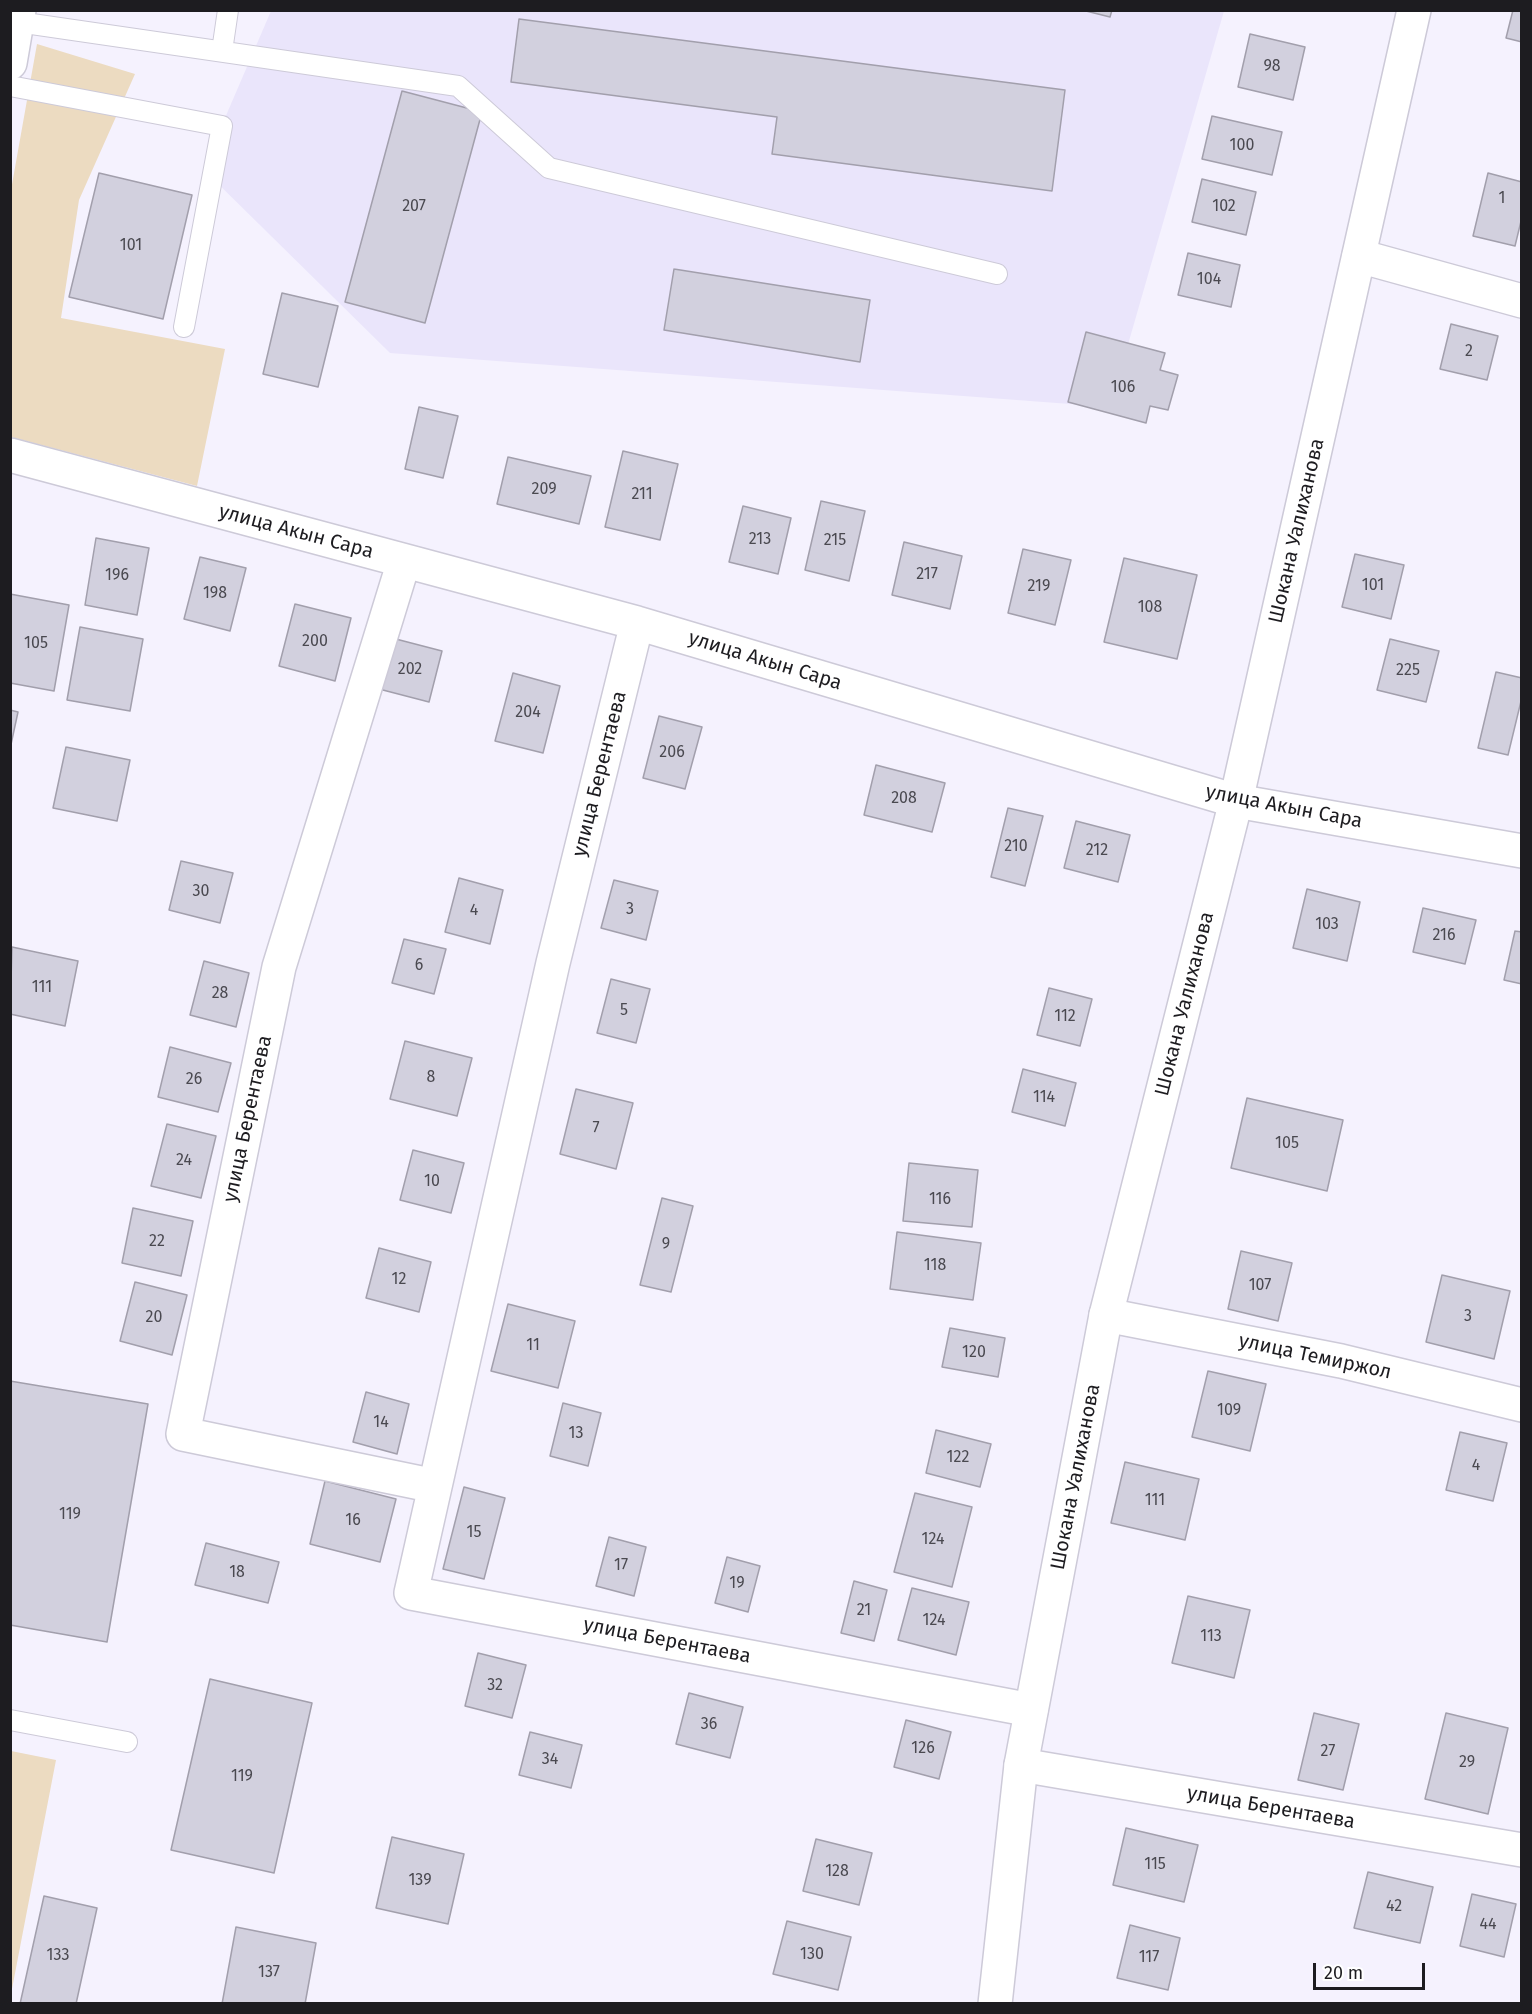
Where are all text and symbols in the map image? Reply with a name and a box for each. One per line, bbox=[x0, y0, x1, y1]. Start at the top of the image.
house number: 98 bbox=[1263, 57, 1281, 77]
house number: 100 bbox=[1230, 136, 1254, 156]
house number: 1 bbox=[1499, 189, 1505, 209]
house number: 207 bbox=[402, 197, 426, 217]
house number: 102 bbox=[1212, 197, 1236, 217]
house number: 101 bbox=[120, 236, 142, 256]
house number: 104 bbox=[1197, 270, 1221, 290]
house number: 2 bbox=[1465, 342, 1473, 362]
house number: 106 bbox=[1111, 378, 1135, 398]
street label: Шокана Уалиханова bbox=[1264, 436, 1330, 626]
house number: 209 bbox=[531, 480, 557, 500]
house number: 211 bbox=[631, 485, 653, 505]
street label: улица Акын Сара bbox=[216, 500, 376, 564]
house number: 213 bbox=[749, 530, 771, 550]
house number: 215 bbox=[824, 531, 846, 551]
house number: 217 bbox=[916, 565, 938, 585]
house number: 196 bbox=[105, 566, 129, 586]
house number: 101 bbox=[1362, 576, 1384, 596]
house number: 219 bbox=[1028, 577, 1050, 597]
house number: 198 bbox=[203, 584, 227, 604]
house number: 108 bbox=[1138, 598, 1162, 618]
street label: улица Акын Сара bbox=[685, 626, 845, 696]
house number: 200 bbox=[302, 632, 328, 652]
house number: 105 bbox=[24, 634, 48, 654]
house number: 202 bbox=[398, 660, 422, 680]
house number: 225 bbox=[1396, 661, 1420, 681]
street label: улица Берентаева bbox=[568, 689, 632, 859]
house number: 204 bbox=[515, 703, 541, 723]
house number: 206 bbox=[659, 743, 685, 763]
street label: улица Акын Сара bbox=[1204, 780, 1364, 834]
house number: 208 bbox=[891, 789, 917, 809]
house number: 210 bbox=[1004, 837, 1028, 857]
house number: 212 bbox=[1086, 841, 1108, 861]
house number: 30 bbox=[193, 882, 209, 902]
house number: 3 bbox=[626, 900, 634, 920]
house number: 4 bbox=[470, 901, 478, 921]
street label: Шокана Уалиханова bbox=[1150, 909, 1220, 1099]
house number: 103 bbox=[1315, 915, 1339, 935]
house number: 216 bbox=[1433, 926, 1455, 946]
house number: 6 bbox=[415, 956, 423, 976]
house number: 111 bbox=[32, 978, 52, 998]
house number: 28 bbox=[212, 984, 228, 1004]
house number: 5 bbox=[620, 1001, 628, 1021]
house number: 112 bbox=[1054, 1007, 1076, 1027]
street label: улица Берентаева bbox=[219, 1033, 277, 1205]
house number: 8 bbox=[427, 1068, 435, 1088]
house number: 26 bbox=[186, 1070, 202, 1090]
house number: 114 bbox=[1033, 1088, 1055, 1108]
house number: 7 bbox=[592, 1119, 600, 1139]
house number: 105 bbox=[1275, 1134, 1299, 1154]
house number: 24 bbox=[176, 1151, 192, 1171]
house number: 10 bbox=[424, 1172, 440, 1192]
house number: 116 bbox=[929, 1190, 951, 1210]
house number: 22 bbox=[149, 1232, 165, 1252]
house number: 9 bbox=[662, 1235, 670, 1255]
house number: 118 bbox=[924, 1256, 946, 1276]
house number: 12 bbox=[392, 1270, 406, 1290]
house number: 107 bbox=[1249, 1276, 1271, 1296]
house number: 3 bbox=[1464, 1307, 1472, 1327]
house number: 20 bbox=[146, 1308, 162, 1328]
street label: улица Темиржол bbox=[1236, 1329, 1394, 1385]
house number: 11 bbox=[526, 1336, 540, 1356]
house number: 120 bbox=[962, 1343, 986, 1363]
street label: Шокана Уалиханова bbox=[1046, 1382, 1106, 1572]
house number: 109 bbox=[1217, 1401, 1241, 1421]
house number: 14 bbox=[373, 1413, 389, 1433]
house number: 13 bbox=[569, 1424, 583, 1444]
house number: 122 bbox=[947, 1448, 969, 1468]
house number: 4 bbox=[1472, 1456, 1480, 1476]
house number: 111 bbox=[1145, 1491, 1165, 1511]
house number: 119 bbox=[59, 1505, 81, 1525]
house number: 16 bbox=[345, 1511, 361, 1531]
house number: 15 bbox=[467, 1523, 481, 1543]
house number: 124 bbox=[922, 1530, 944, 1550]
house number: 17 bbox=[614, 1556, 628, 1576]
house number: 18 bbox=[229, 1563, 245, 1583]
house number: 19 bbox=[729, 1574, 745, 1594]
house number: 21 bbox=[857, 1601, 871, 1621]
house number: 124 bbox=[923, 1611, 945, 1631]
street label: улица Берентаева bbox=[581, 1613, 753, 1669]
house number: 113 bbox=[1200, 1627, 1222, 1647]
house number: 32 bbox=[487, 1676, 503, 1696]
house number: 36 bbox=[701, 1715, 717, 1735]
house number: 126 bbox=[911, 1739, 935, 1759]
house number: 27 bbox=[1321, 1742, 1335, 1762]
house number: 34 bbox=[542, 1750, 558, 1770]
house number: 29 bbox=[1459, 1753, 1475, 1773]
house number: 119 bbox=[231, 1767, 253, 1787]
street label: улица Берентаева bbox=[1185, 1781, 1357, 1835]
house number: 115 bbox=[1144, 1855, 1166, 1875]
house number: 128 bbox=[825, 1862, 849, 1882]
house number: 139 bbox=[408, 1871, 432, 1891]
house number: 42 bbox=[1386, 1897, 1402, 1917]
house number: 44 bbox=[1479, 1915, 1497, 1935]
house number: 130 bbox=[800, 1945, 824, 1965]
house number: 133 bbox=[47, 1946, 69, 1966]
house number: 117 bbox=[1139, 1948, 1159, 1968]
scale bar bbox=[1316, 1951, 1428, 1989]
text: 20 m bbox=[1324, 1962, 1363, 1984]
house number: 137 bbox=[258, 1963, 280, 1983]

